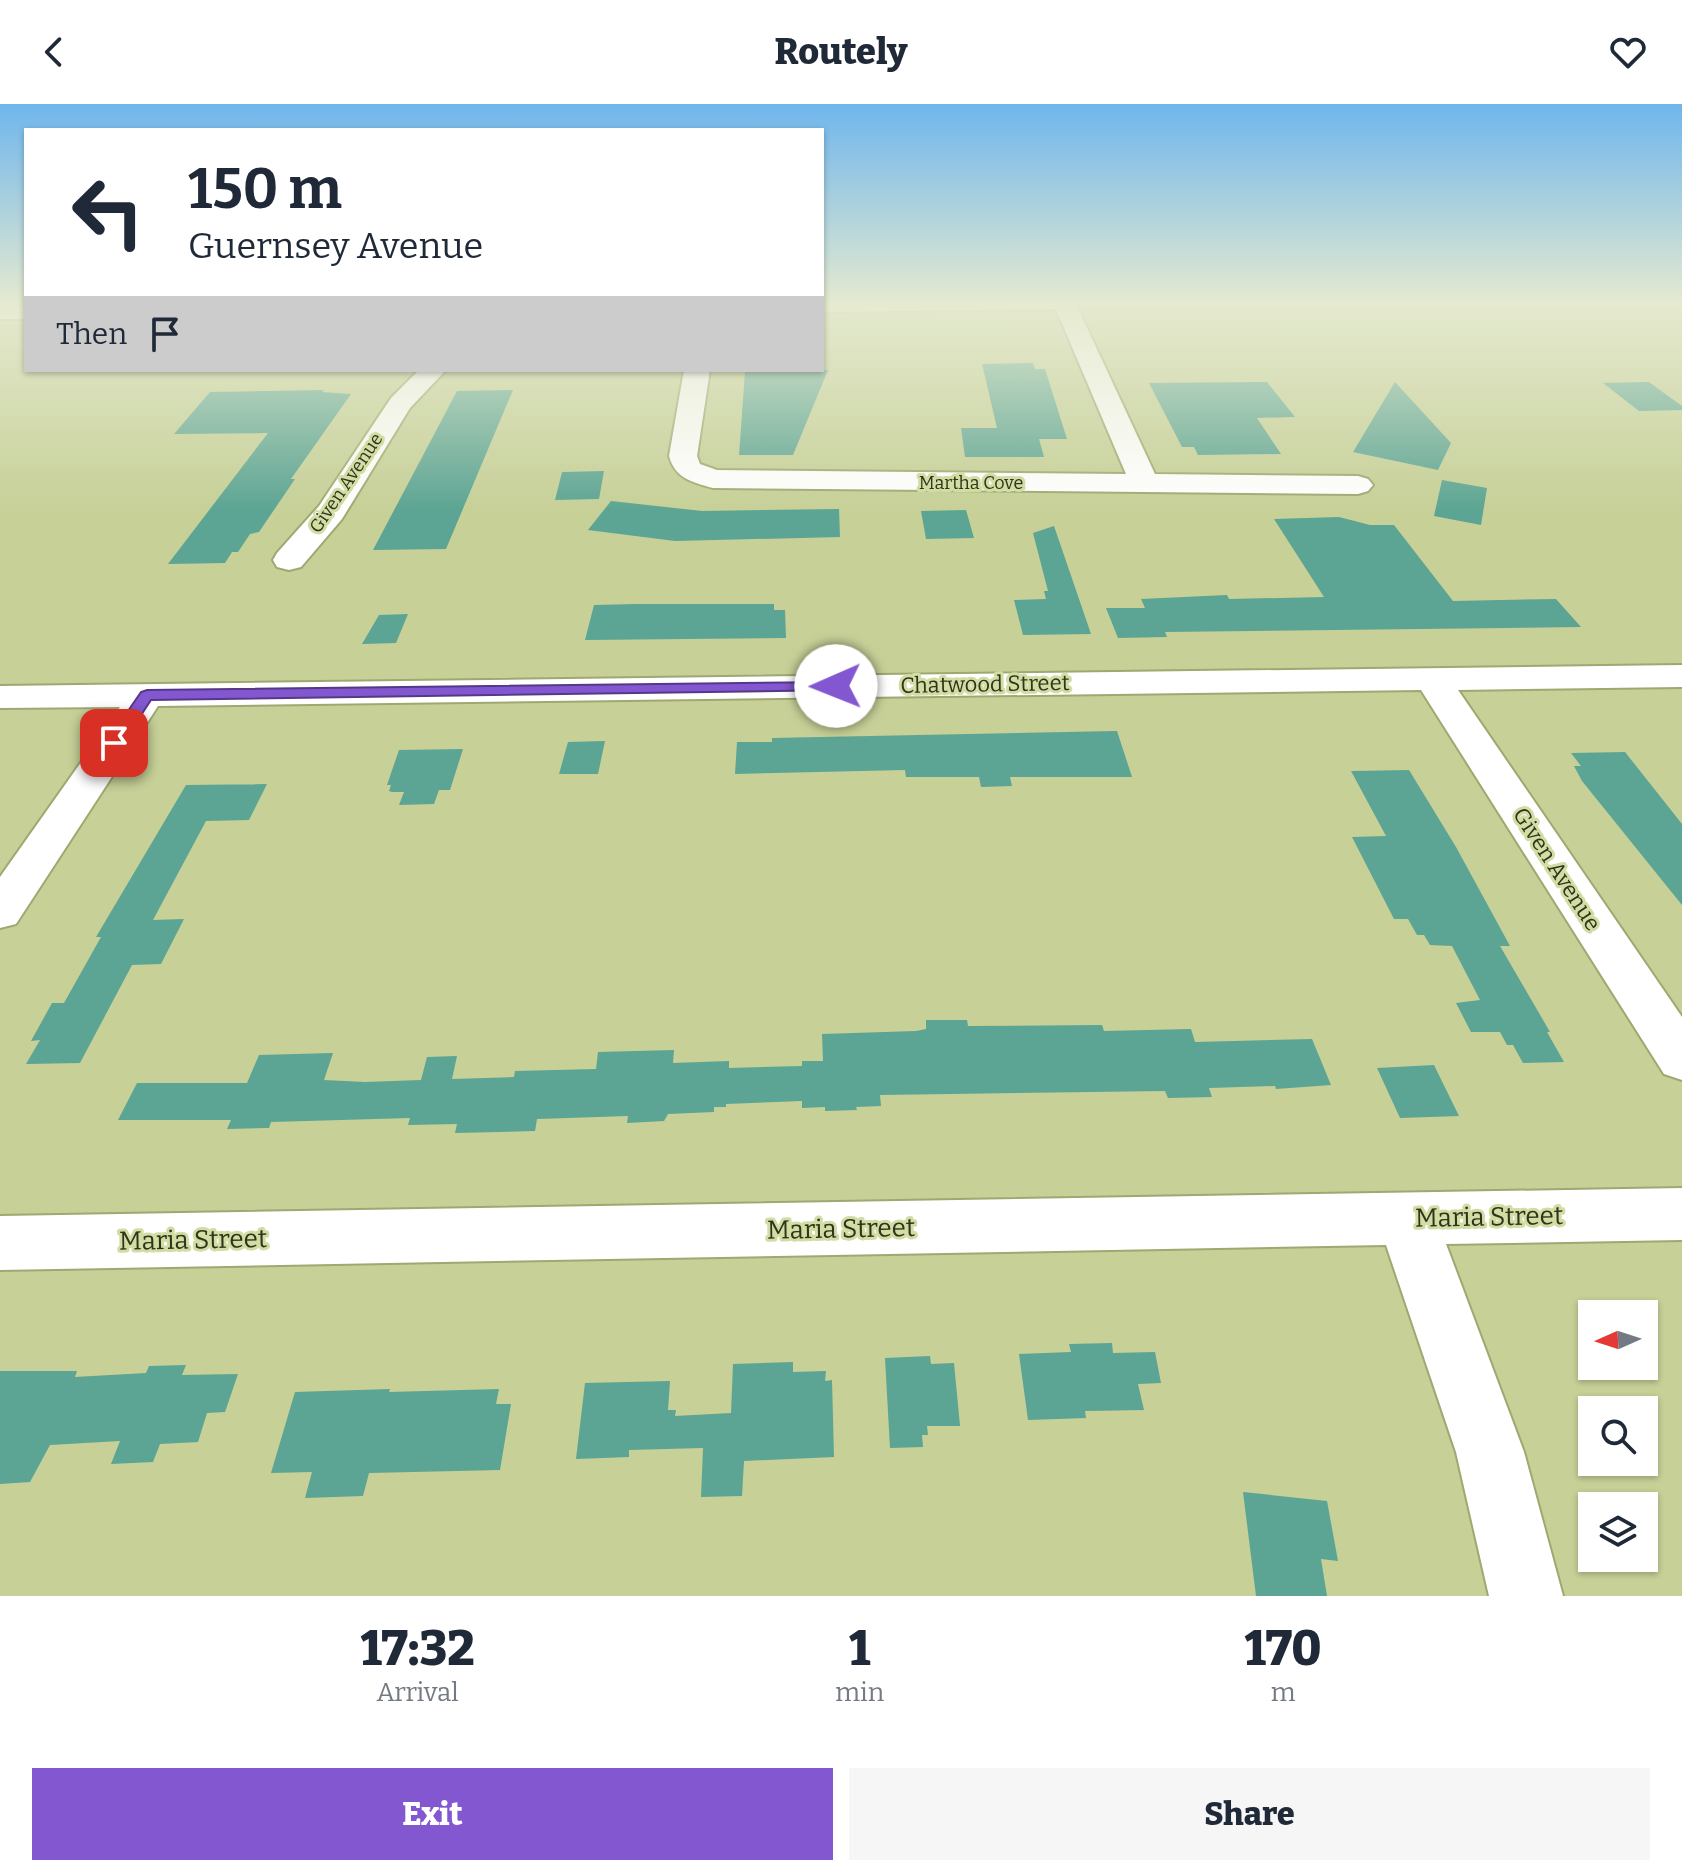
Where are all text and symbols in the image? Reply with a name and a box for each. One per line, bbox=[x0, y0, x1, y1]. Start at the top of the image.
icon: back bbox=[32, 30, 76, 74]
text: Routely bbox=[775, 30, 907, 74]
icon: heart bbox=[1606, 30, 1650, 74]
text: 150 m bbox=[188, 156, 342, 223]
icon: left bbox=[56, 160, 160, 264]
text: Guernsey Avenue bbox=[188, 224, 483, 268]
icon: arrive bbox=[143, 312, 187, 356]
text: Then bbox=[56, 316, 127, 352]
street label: Given Avenue bbox=[305, 429, 387, 537]
street label: Martha Cove bbox=[919, 472, 1023, 494]
position arrow bbox=[794, 644, 878, 728]
street label: Chatwood Street bbox=[900, 669, 1070, 699]
pin bbox=[80, 709, 148, 777]
icon: arrive bbox=[92, 721, 136, 765]
street label: Given Avenue bbox=[1507, 802, 1607, 936]
street label: Maria Street bbox=[1415, 1200, 1564, 1234]
street label: Maria Street bbox=[767, 1212, 916, 1246]
street label: Maria Street bbox=[119, 1223, 268, 1257]
north arrow bbox=[1578, 1300, 1658, 1380]
map controls bbox=[1578, 1300, 1658, 1572]
button: search bbox=[1578, 1396, 1658, 1476]
button: layers bbox=[1578, 1492, 1658, 1572]
text: 17:32 bbox=[360, 1620, 475, 1678]
text: 1 bbox=[849, 1620, 870, 1678]
text: 170 bbox=[1245, 1620, 1322, 1678]
text: Arrival bbox=[376, 1677, 459, 1708]
text: min bbox=[835, 1677, 884, 1708]
text: m bbox=[1271, 1677, 1295, 1708]
button: Exit bbox=[32, 1768, 833, 1860]
button: Share bbox=[849, 1768, 1650, 1860]

